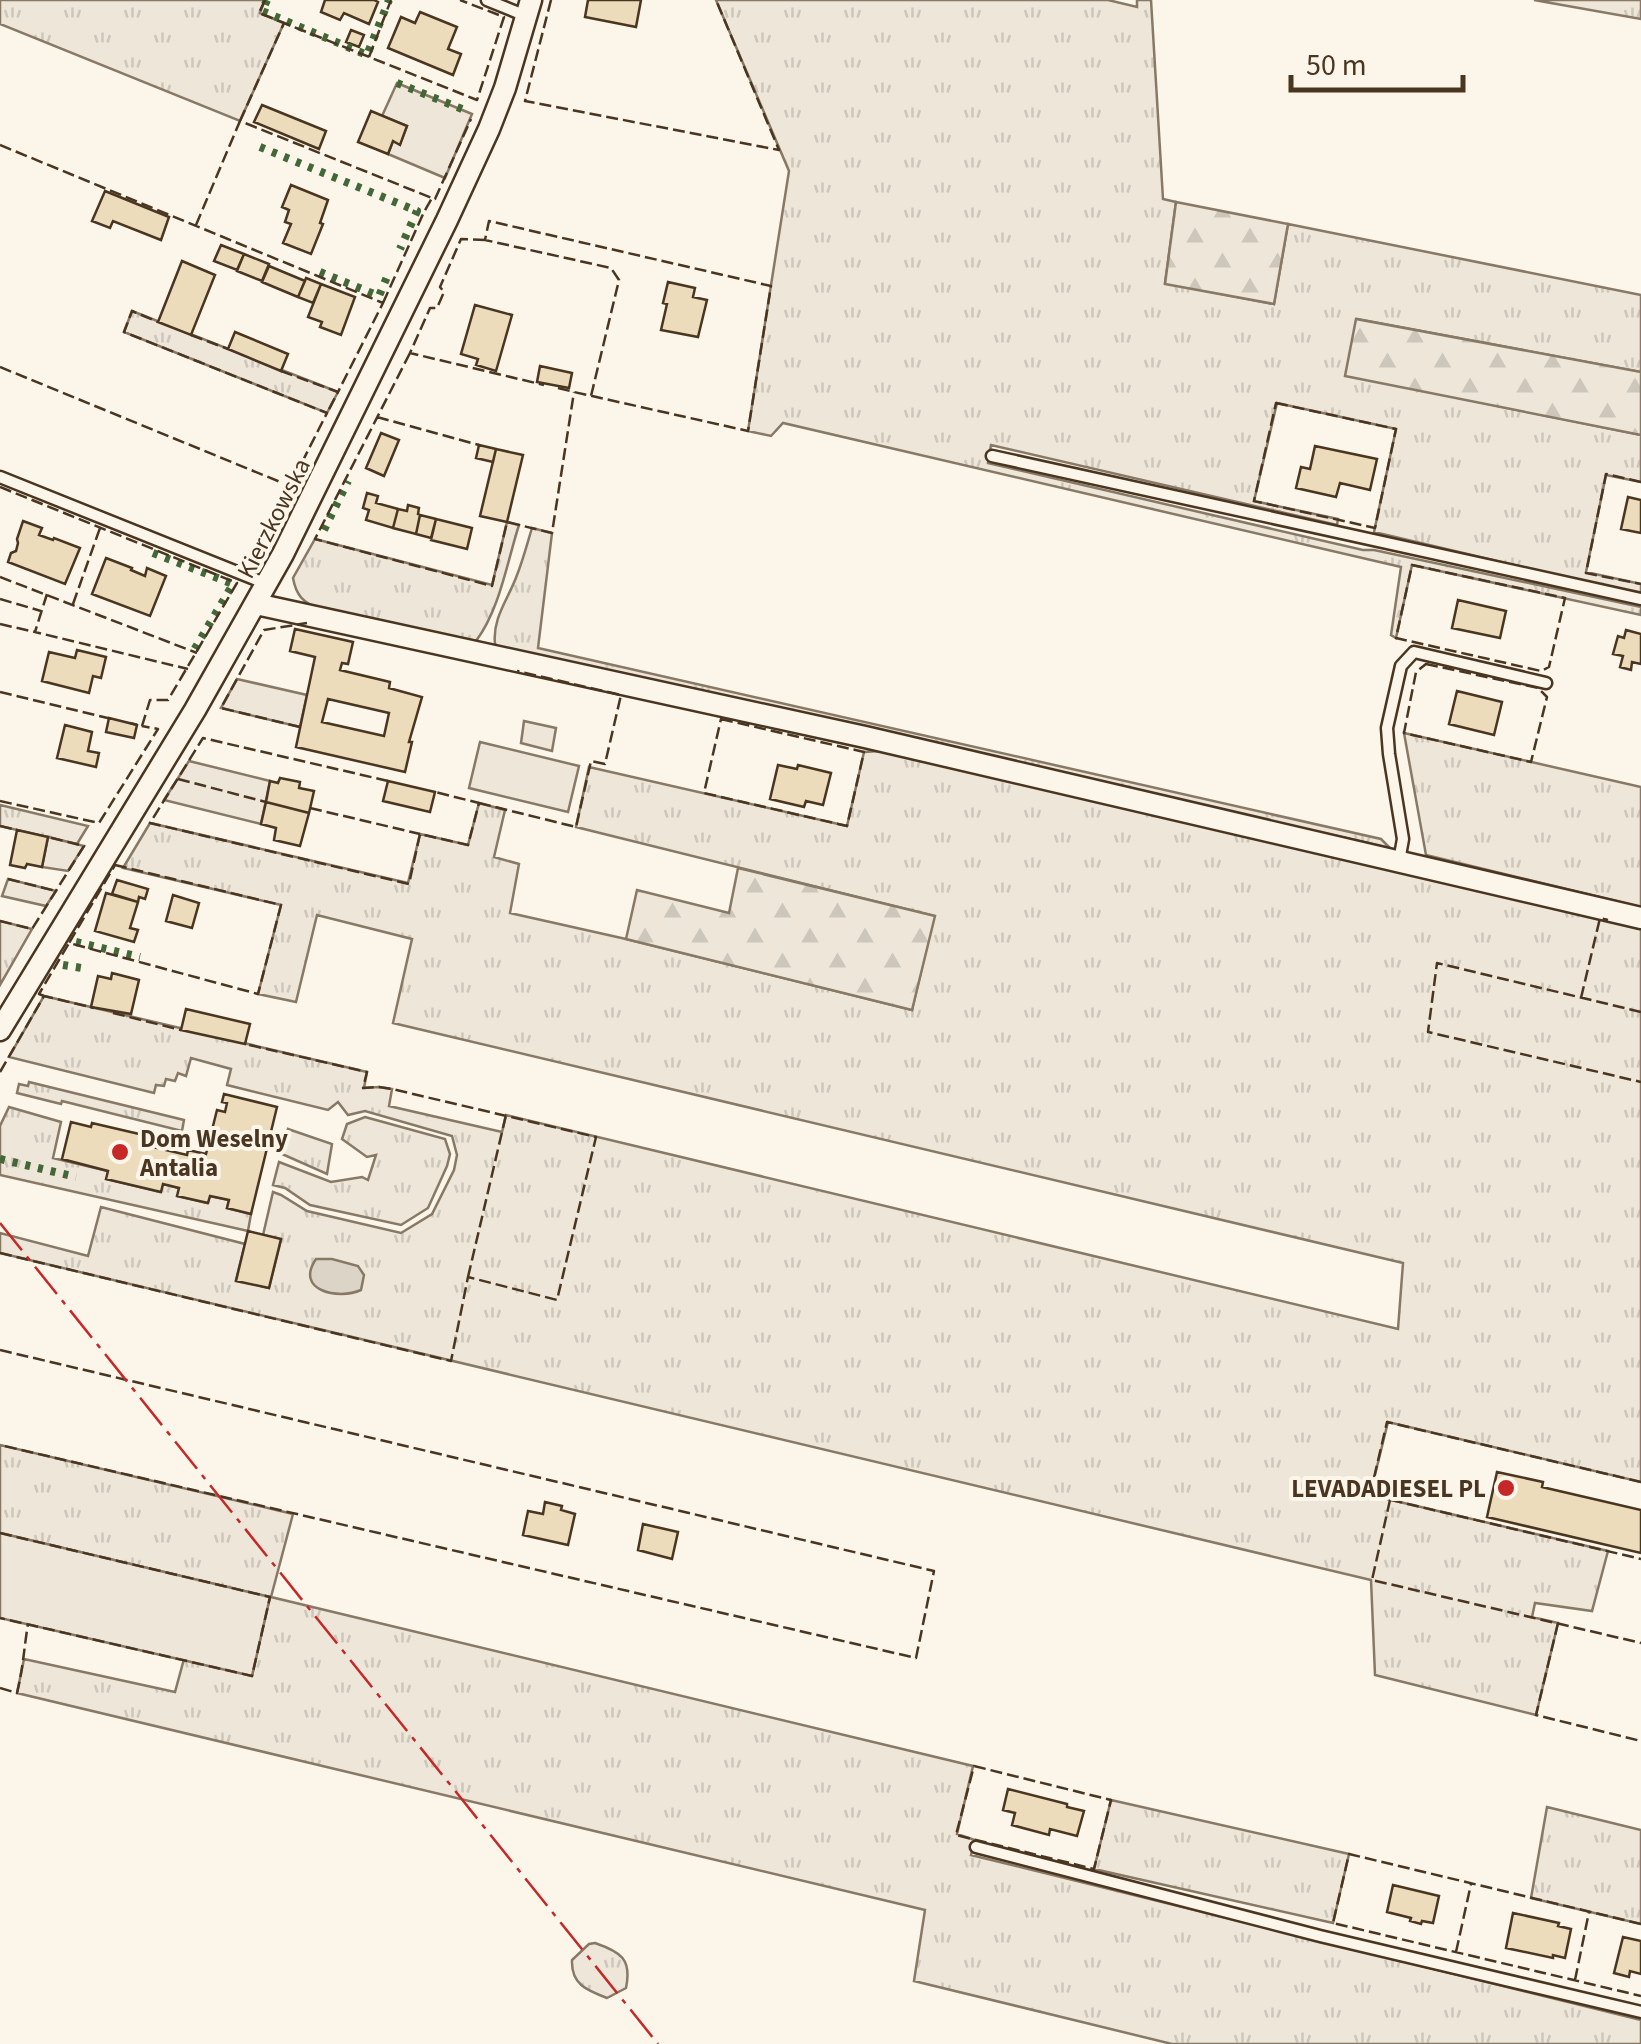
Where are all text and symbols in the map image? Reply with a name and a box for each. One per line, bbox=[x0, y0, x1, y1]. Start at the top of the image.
scale bar bbox=[1291, 30, 1464, 92]
text: 50 m bbox=[1306, 44, 1367, 87]
street label: Kierzkowska bbox=[228, 452, 320, 585]
place label: Dom Weselny Antalia bbox=[139, 1121, 288, 1186]
marker: Dom Weselny Antalia bbox=[109, 1141, 131, 1163]
place label: LEVADADIESEL PL bbox=[1291, 1471, 1486, 1507]
marker: LEVADADIESEL PL bbox=[1495, 1477, 1517, 1499]

